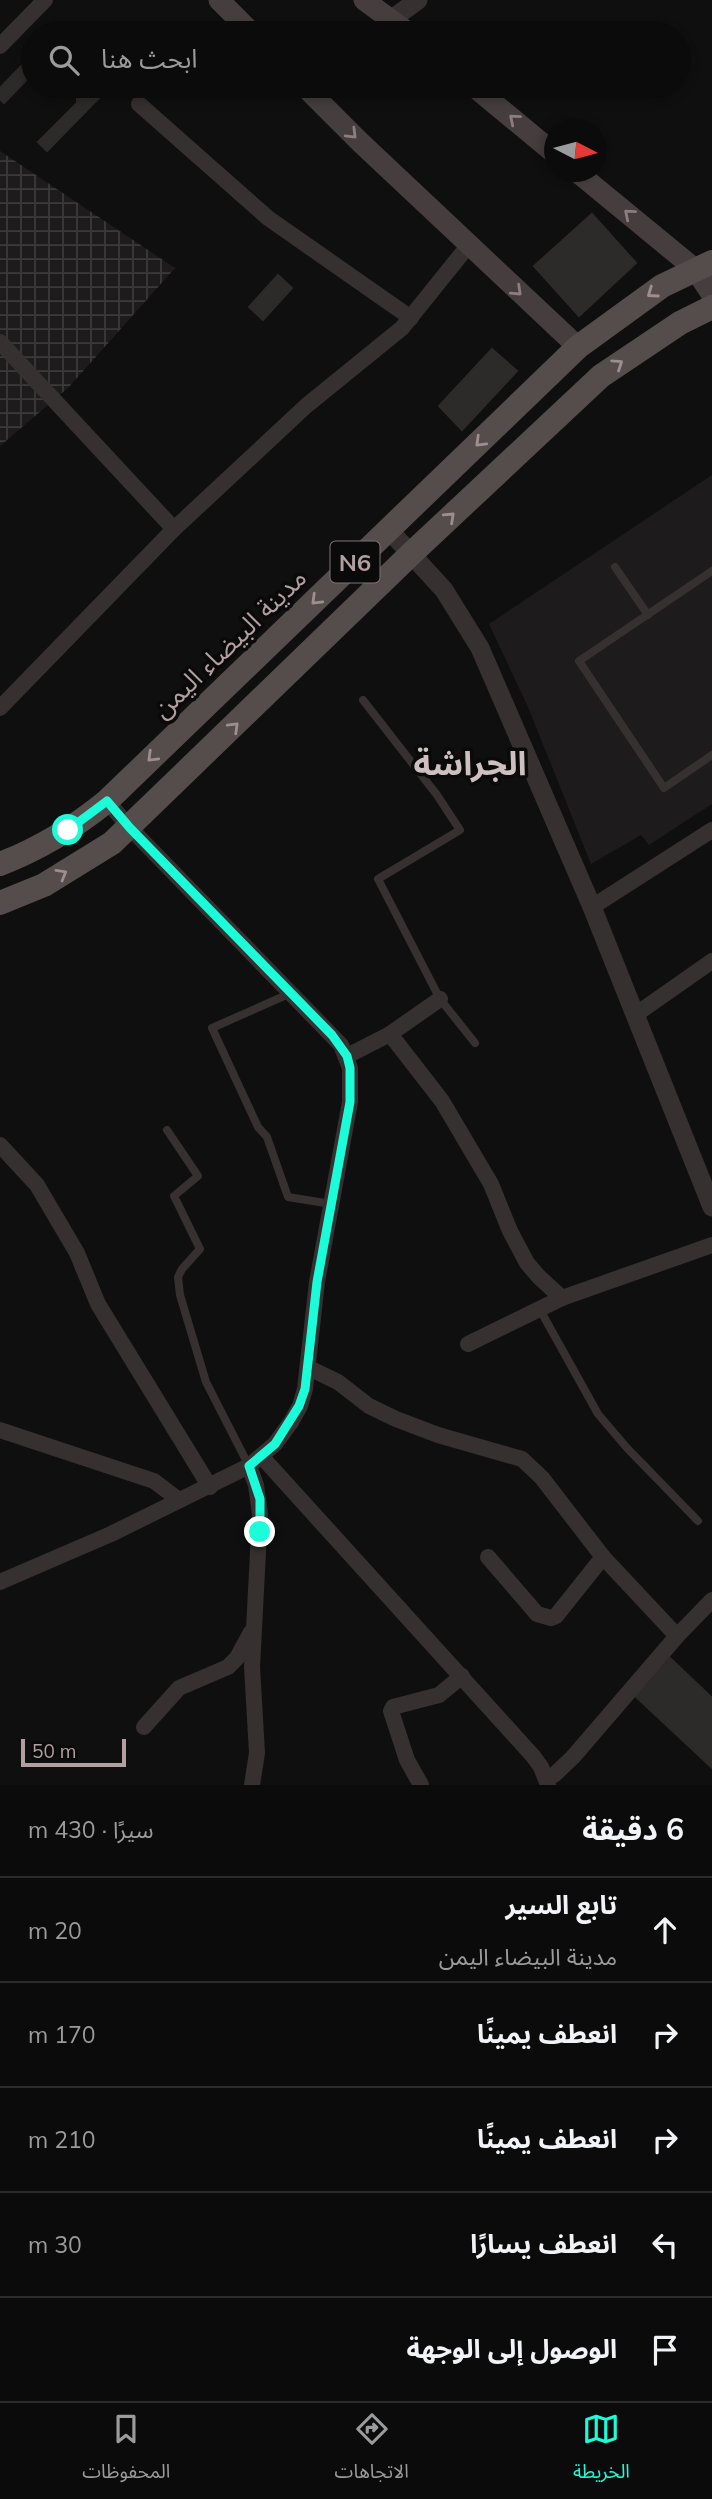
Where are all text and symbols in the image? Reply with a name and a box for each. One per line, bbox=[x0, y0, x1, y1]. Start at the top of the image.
search box bbox=[21, 21, 691, 98]
icon: search bbox=[45, 41, 83, 79]
text: ابحث هنا bbox=[101, 42, 197, 75]
one-way arrow bbox=[509, 115, 521, 128]
north arrow bbox=[544, 119, 607, 182]
one-way arrow bbox=[343, 126, 356, 139]
one-way arrow bbox=[624, 210, 636, 223]
one-way arrow bbox=[509, 283, 522, 295]
one-way arrow bbox=[646, 285, 659, 298]
one-way arrow bbox=[610, 360, 623, 373]
one-way arrow bbox=[475, 433, 488, 446]
one-way arrow bbox=[442, 513, 455, 526]
road number: N6 bbox=[330, 542, 380, 582]
street label: مدينة البيضاء اليمن bbox=[145, 561, 313, 725]
one-way arrow bbox=[312, 591, 325, 604]
one-way arrow bbox=[226, 722, 239, 735]
district label: الجراشة bbox=[413, 742, 527, 783]
one-way arrow bbox=[147, 749, 160, 762]
route start bbox=[52, 814, 83, 845]
one-way arrow bbox=[55, 869, 67, 882]
route end bbox=[244, 1516, 275, 1547]
scale bar bbox=[21, 1736, 126, 1768]
text: 50 m bbox=[32, 1739, 76, 1763]
text: 6 دقيقة bbox=[582, 1810, 684, 1848]
text: سيرًا · 430 m bbox=[28, 1815, 154, 1844]
text: تابع السير bbox=[506, 1888, 617, 1921]
icon: ahead bbox=[646, 1911, 684, 1949]
text: 20 m bbox=[28, 1916, 82, 1945]
text: مدينة البيضاء اليمن bbox=[439, 1942, 617, 1971]
icon: right bbox=[646, 2016, 684, 2054]
text: انعطف يمينًا bbox=[477, 2017, 617, 2050]
text: 170 m bbox=[28, 2020, 96, 2049]
icon: right bbox=[646, 2121, 684, 2159]
text: انعطف يمينًا bbox=[477, 2122, 617, 2155]
text: 210 m bbox=[28, 2125, 96, 2154]
icon: left bbox=[646, 2226, 684, 2264]
text: انعطف يسارًا bbox=[470, 2227, 617, 2260]
text: 30 m bbox=[28, 2230, 82, 2259]
icon: arrive bbox=[646, 2331, 684, 2369]
text: الوصول إلى الوجهة bbox=[406, 2332, 617, 2365]
tab: المحفوظات bbox=[82, 2410, 170, 2492]
tab: الاتجاهات bbox=[335, 2410, 409, 2492]
tab: الخريطة bbox=[573, 2410, 630, 2492]

